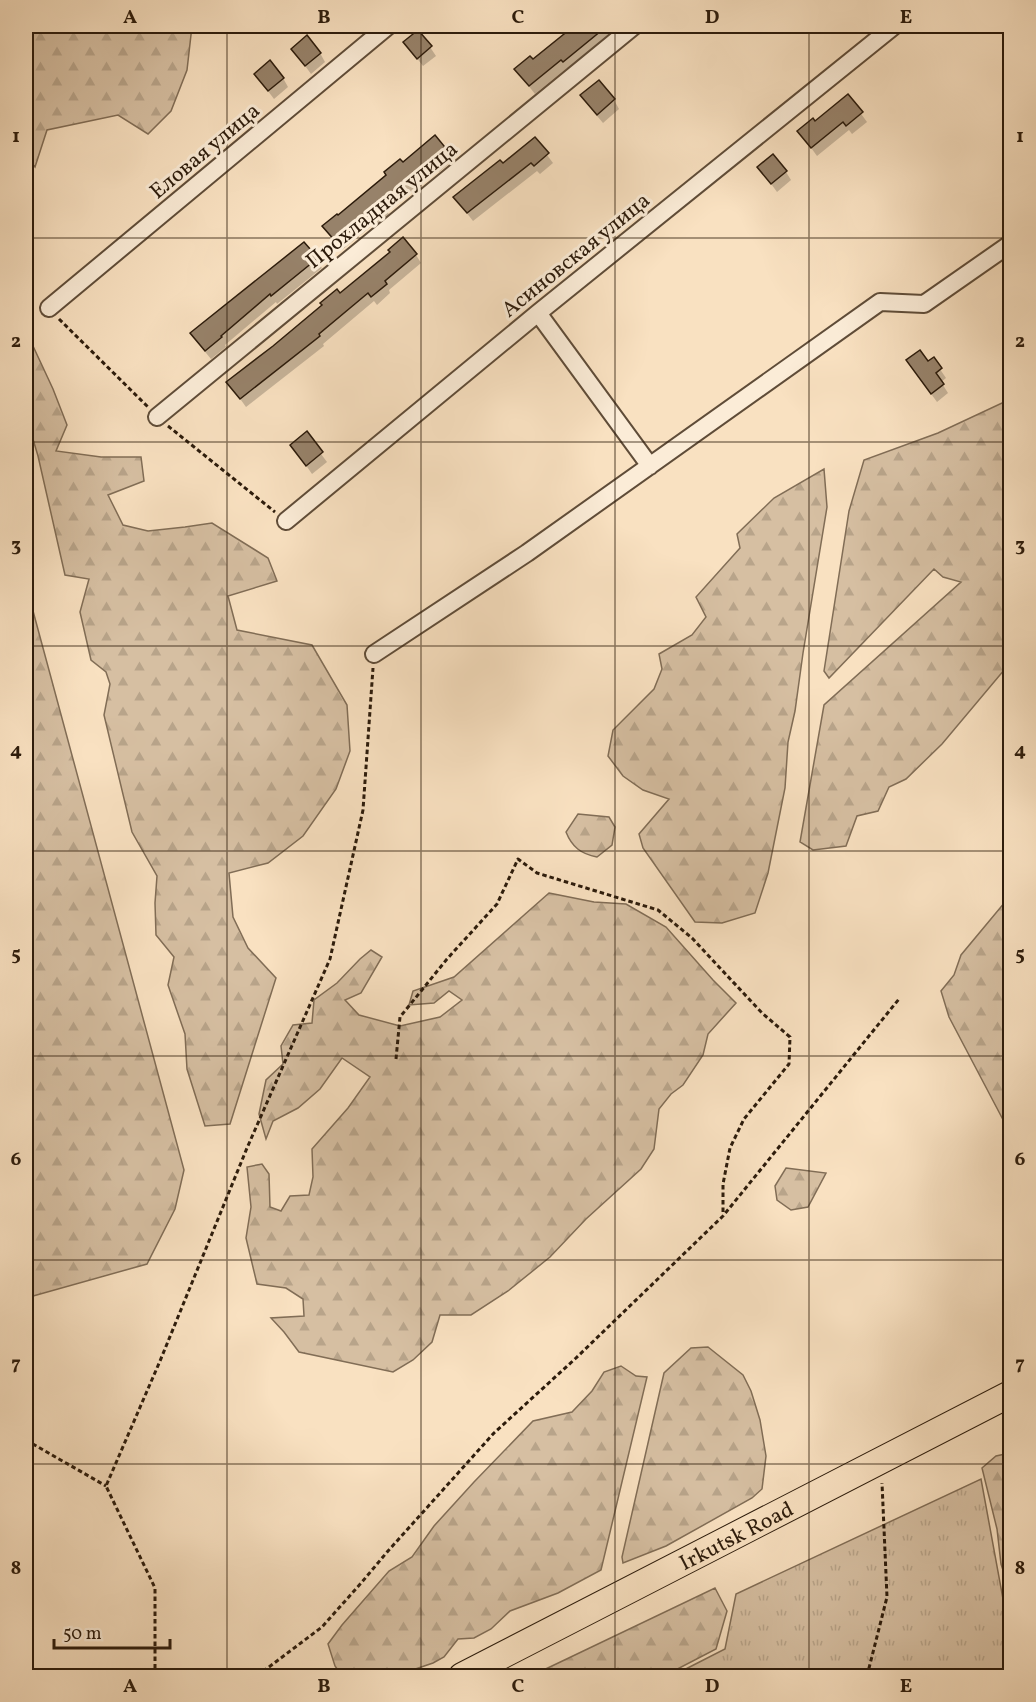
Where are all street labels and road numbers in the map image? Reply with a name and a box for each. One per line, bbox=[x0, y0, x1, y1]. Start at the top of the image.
street label: Еловая улица bbox=[144, 96, 268, 207]
street label: Прохладная улица bbox=[300, 135, 465, 277]
street label: Асиновская улица bbox=[496, 186, 658, 326]
street label: Irkutsk Road bbox=[674, 1495, 800, 1580]

